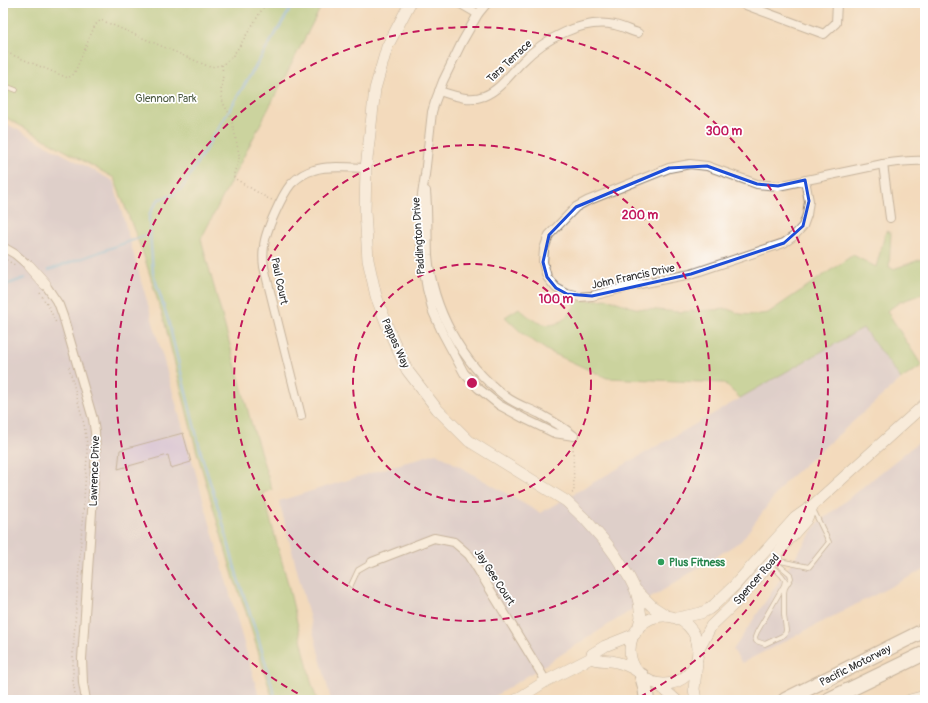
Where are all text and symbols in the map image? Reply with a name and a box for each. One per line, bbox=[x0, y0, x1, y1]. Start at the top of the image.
street label: Tara Terrace bbox=[484, 37, 535, 86]
park label: Glennon Park bbox=[135, 92, 197, 105]
text: 300 m bbox=[706, 124, 743, 139]
street label: Paddington Drive bbox=[409, 196, 428, 275]
text: 200 m bbox=[622, 208, 659, 223]
street label: Paul Court bbox=[268, 256, 291, 306]
street label: John Francis Drive bbox=[590, 261, 677, 292]
text: 100 m bbox=[539, 292, 574, 307]
street label: Pappas Way bbox=[379, 316, 412, 370]
centre of rings bbox=[465, 376, 479, 390]
street label: Lawrence Drive bbox=[87, 435, 102, 507]
street label: Jay Gee Court bbox=[472, 547, 518, 608]
street label: Spencer Road bbox=[731, 551, 782, 607]
place label: Plus Fitness bbox=[669, 556, 725, 569]
marker: Plus Fitness bbox=[656, 557, 666, 567]
street label: Pacific Motorway bbox=[818, 642, 893, 689]

